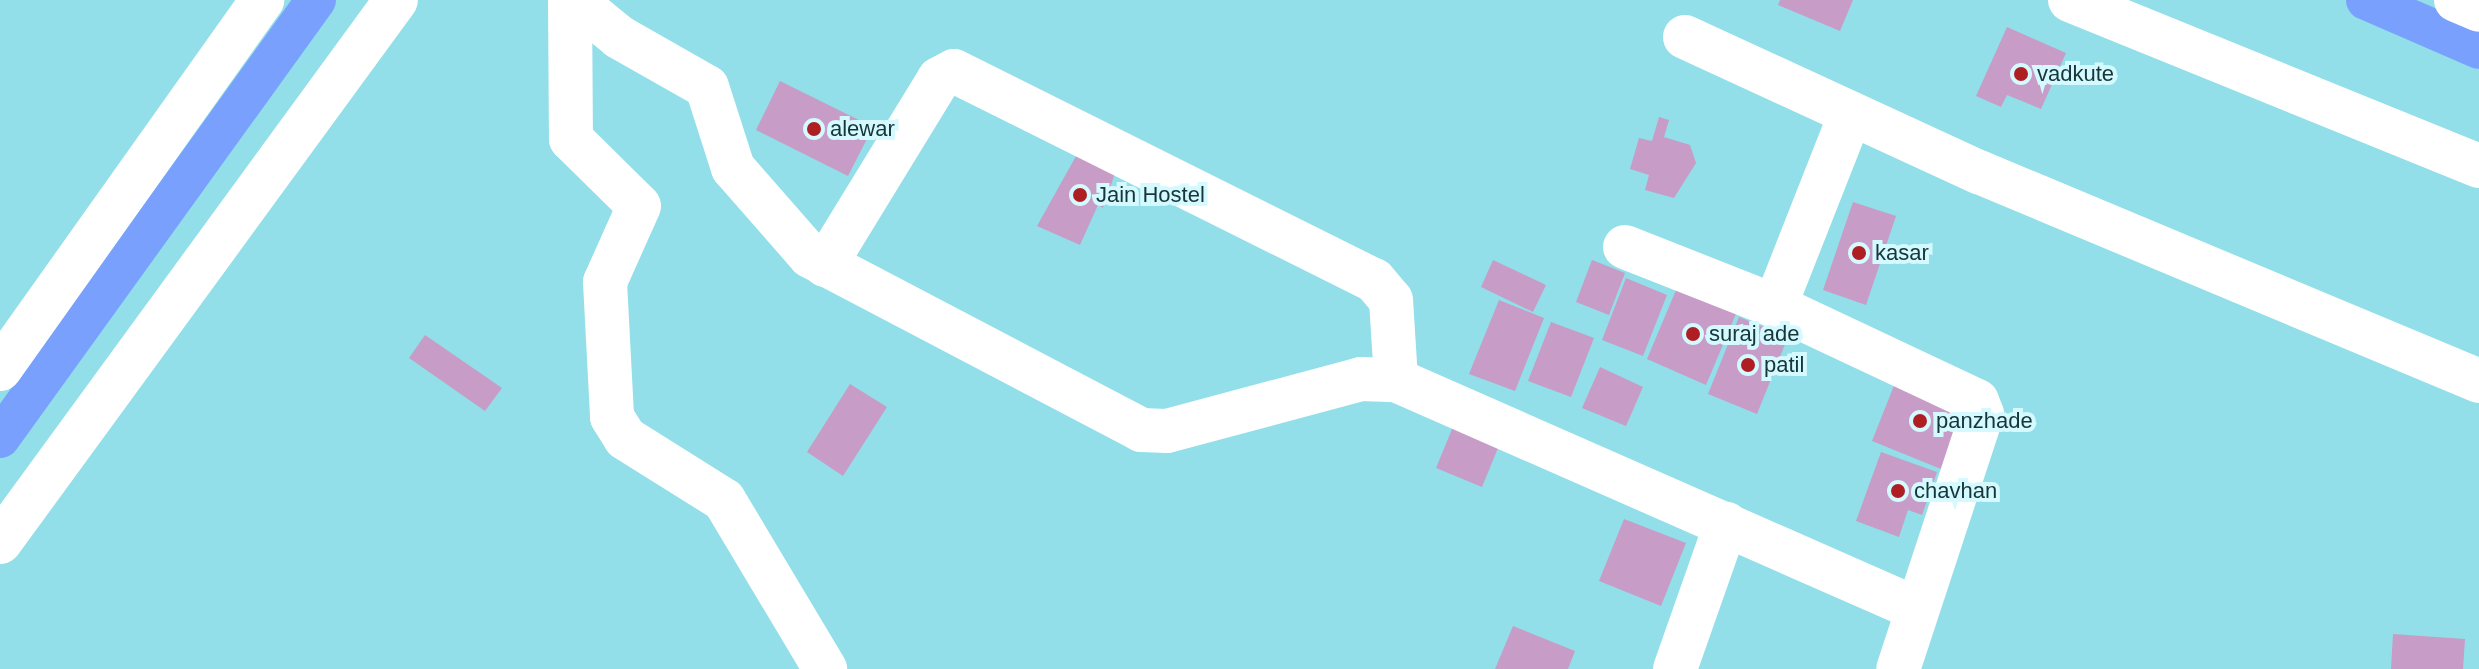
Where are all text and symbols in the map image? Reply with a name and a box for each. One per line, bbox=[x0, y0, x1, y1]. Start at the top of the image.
place label: vadkute bbox=[2037, 61, 2114, 87]
marker: vadkute bbox=[2012, 65, 2030, 83]
place label: alewar bbox=[830, 116, 895, 142]
marker: alewar bbox=[805, 120, 823, 138]
place label: Jain Hostel bbox=[1096, 182, 1205, 208]
marker: Jain Hostel bbox=[1071, 186, 1089, 204]
place label: kasar bbox=[1875, 240, 1929, 266]
marker: kasar bbox=[1850, 244, 1868, 262]
place label: suraj ade bbox=[1709, 321, 1800, 347]
marker: suraj ade bbox=[1684, 325, 1702, 343]
place label: patil bbox=[1764, 352, 1804, 378]
marker: patil bbox=[1739, 356, 1757, 374]
place label: panzhade bbox=[1936, 408, 2033, 434]
marker: panzhade bbox=[1911, 412, 1929, 430]
place label: chavhan bbox=[1914, 478, 1997, 504]
marker: chavhan bbox=[1889, 482, 1907, 500]

